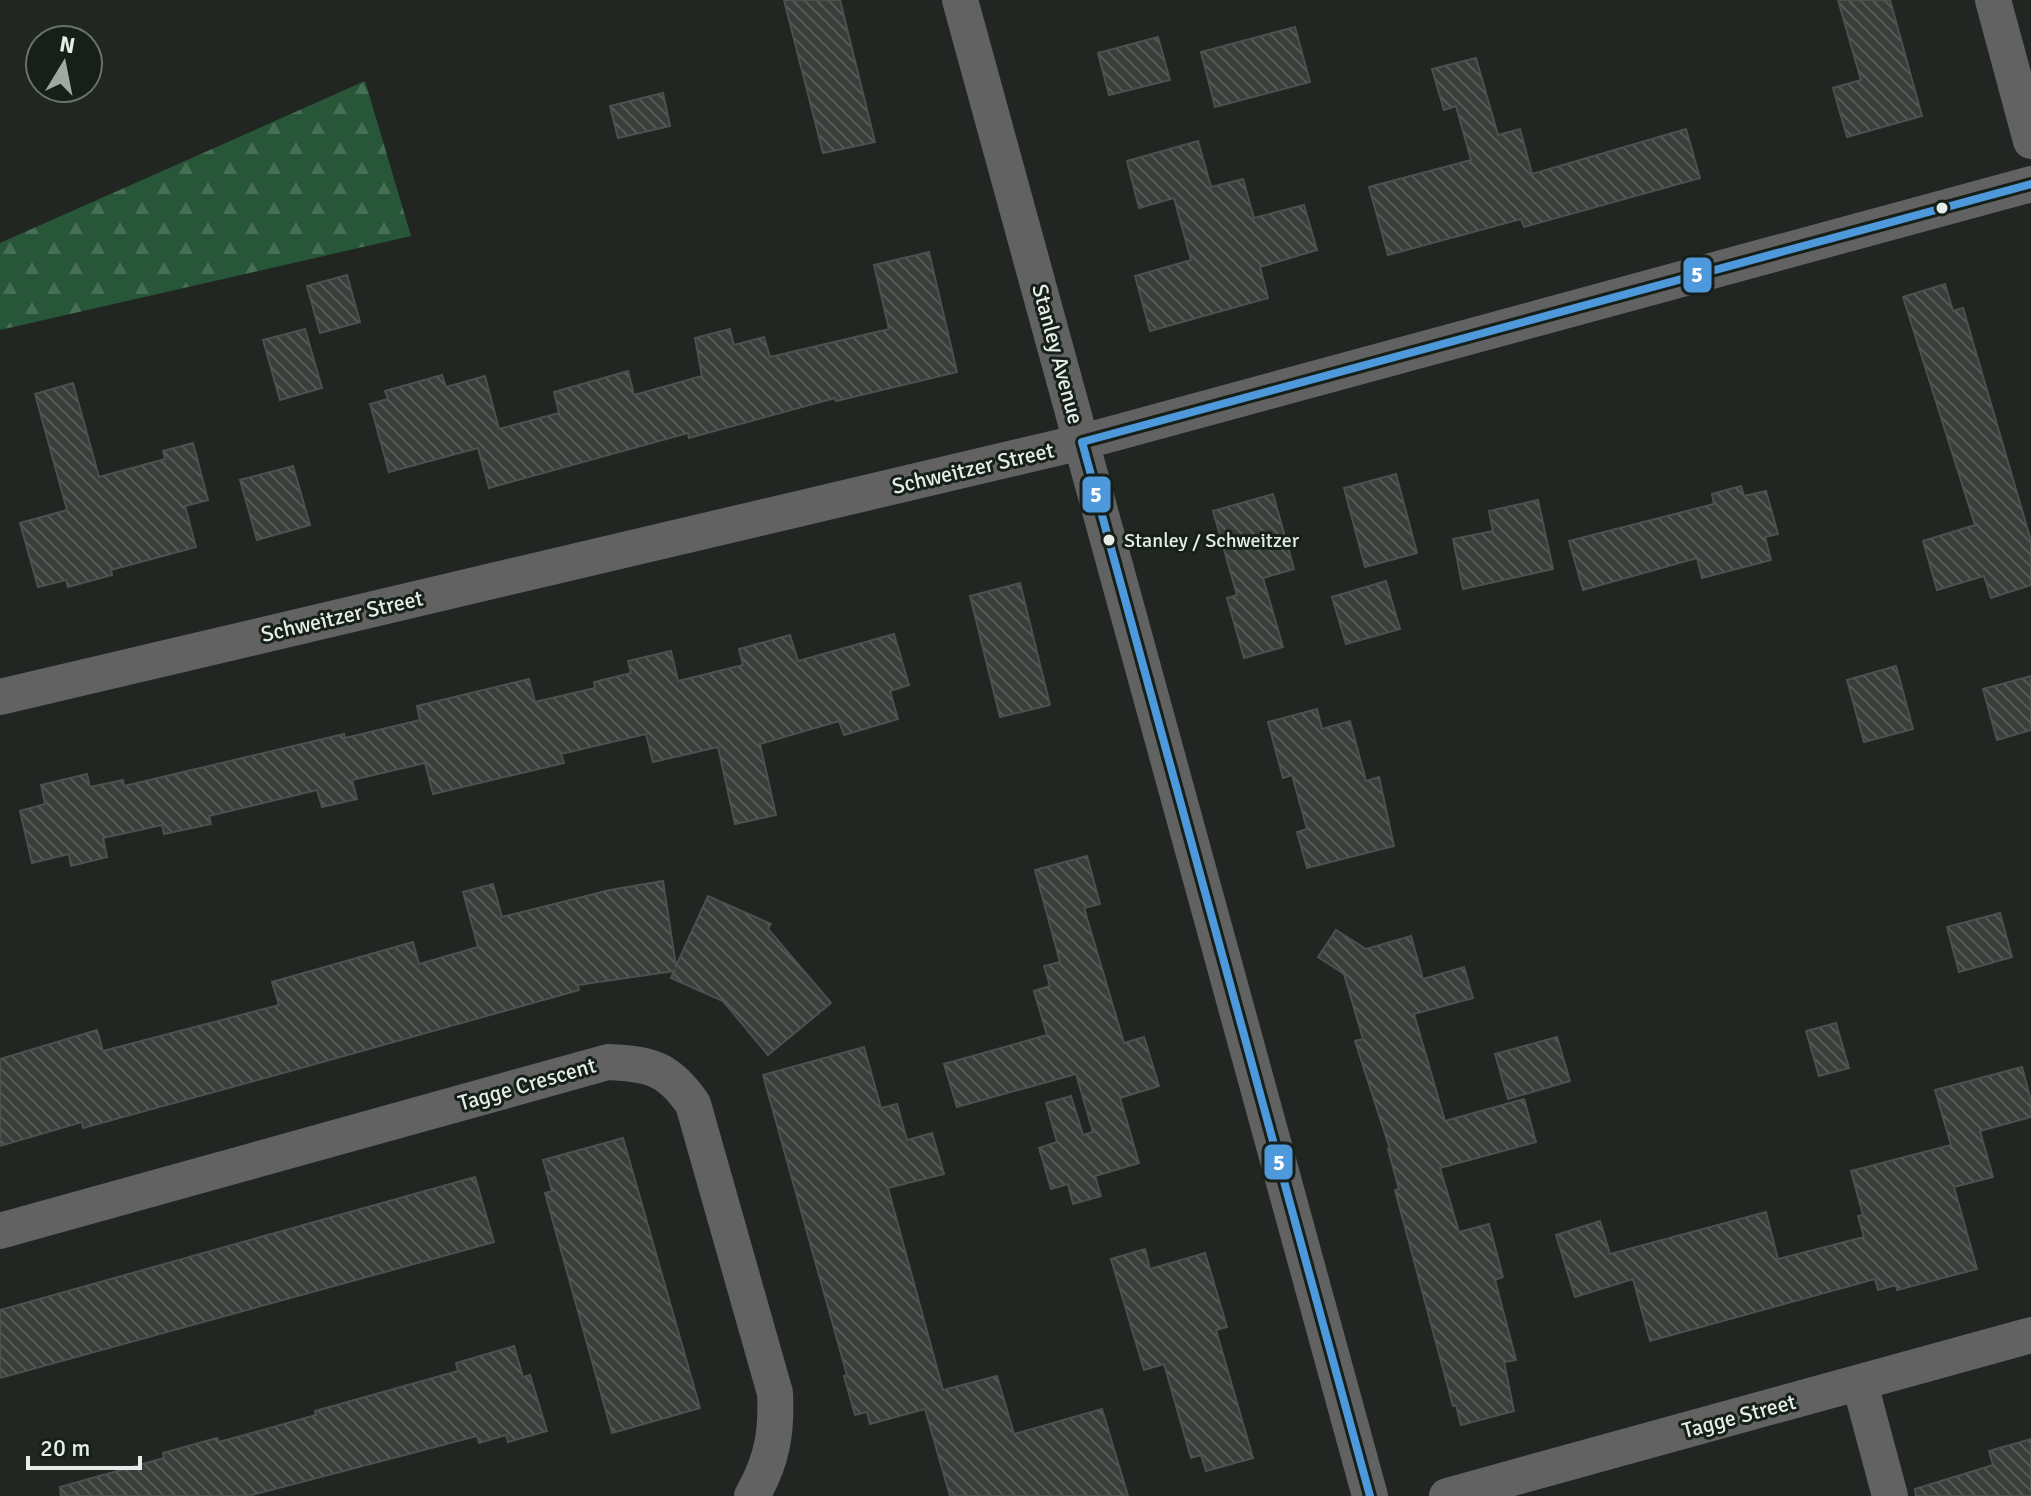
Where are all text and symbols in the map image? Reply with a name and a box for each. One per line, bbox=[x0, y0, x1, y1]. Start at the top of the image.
north arrow bbox=[24, 24, 104, 104]
text: N bbox=[58, 30, 77, 59]
unlabelled marker bbox=[1934, 200, 1950, 216]
line badge: 5 bbox=[1682, 256, 1713, 294]
text: 5 bbox=[1691, 261, 1703, 288]
street label: Stanley Avenue bbox=[1026, 281, 1090, 427]
street label: Schweitzer Street bbox=[889, 436, 1057, 500]
line badge: 5 bbox=[1081, 475, 1112, 514]
text: 5 bbox=[1090, 481, 1102, 508]
place label: Stanley / Schweitzer bbox=[1124, 528, 1300, 553]
marker: Stanley / Schweitzer bbox=[1101, 532, 1117, 548]
street label: Schweitzer Street bbox=[258, 584, 426, 648]
street label: Tagge Crescent bbox=[455, 1051, 599, 1117]
line badge: 5 bbox=[1263, 1143, 1294, 1181]
text: 5 bbox=[1273, 1149, 1285, 1176]
street label: Tagge Street bbox=[1679, 1388, 1799, 1444]
scale bar bbox=[28, 1420, 140, 1470]
text: 20 m bbox=[40, 1433, 90, 1463]

